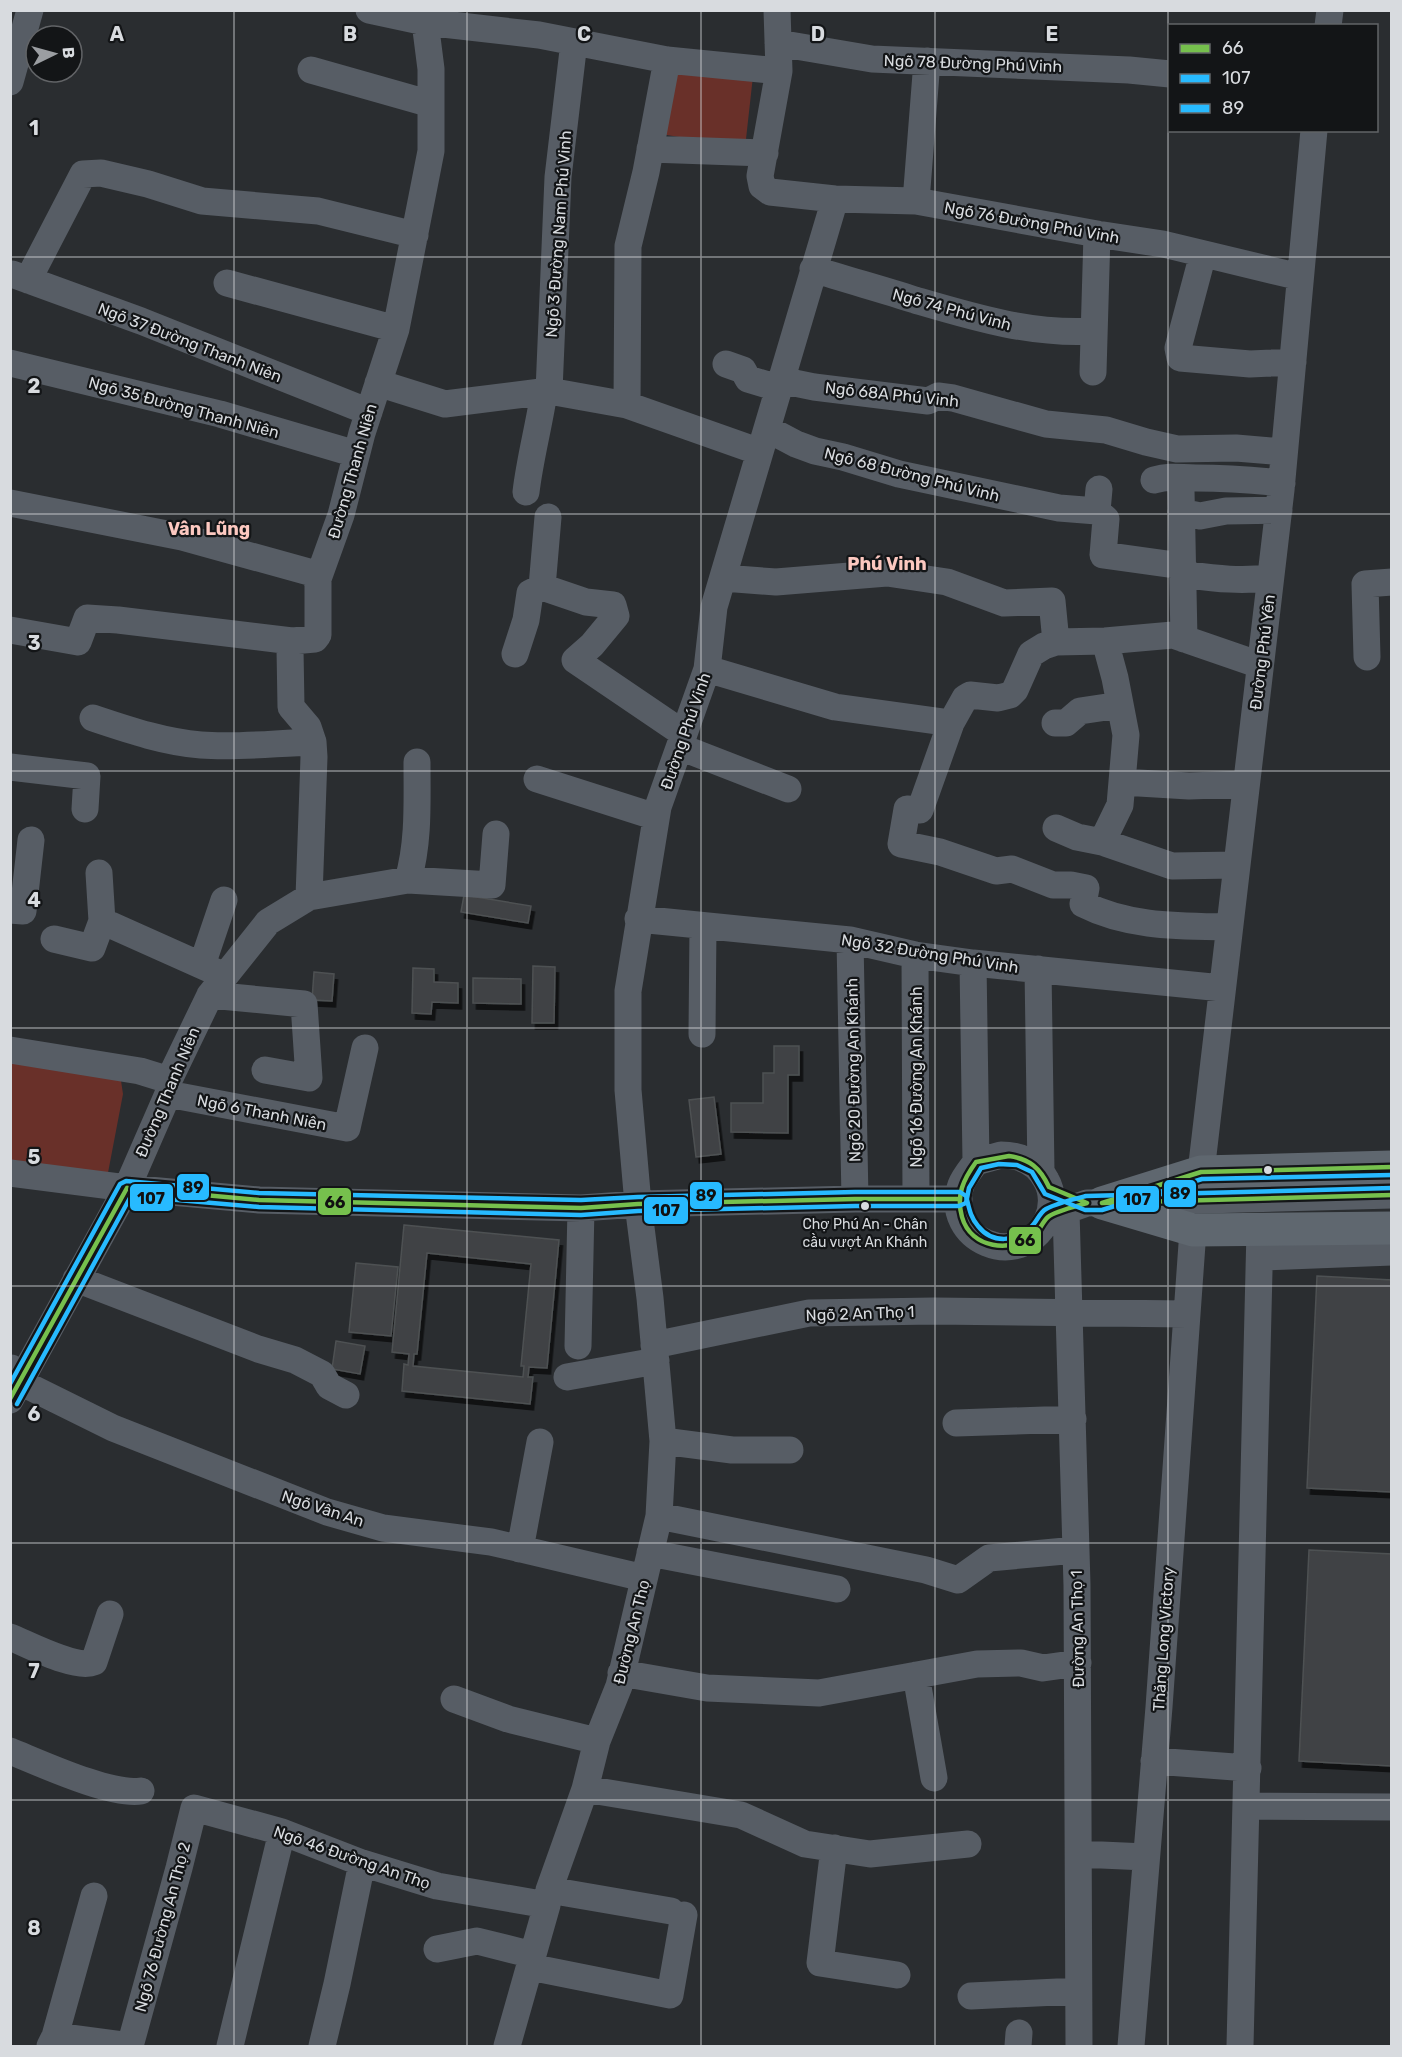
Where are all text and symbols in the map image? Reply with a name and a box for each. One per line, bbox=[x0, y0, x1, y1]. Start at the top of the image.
text: A bbox=[110, 22, 125, 46]
text: B bbox=[343, 22, 357, 46]
text: C bbox=[577, 22, 591, 46]
text: D bbox=[811, 22, 825, 46]
text: E bbox=[1046, 22, 1058, 46]
north arrow bbox=[24, 24, 84, 84]
legend bbox=[1168, 24, 1378, 132]
text: 66 bbox=[1222, 37, 1244, 59]
text: B bbox=[58, 46, 78, 59]
street label: Ngõ 78 Đường Phú Vinh bbox=[883, 51, 1063, 76]
text: 107 bbox=[1222, 67, 1250, 89]
text: 89 bbox=[1222, 97, 1244, 119]
text: 1 bbox=[29, 116, 39, 140]
street label: Ngõ 3 Đường Nam Phú Vinh bbox=[542, 130, 575, 338]
street label: Ngõ 76 Đường Phú Vinh bbox=[943, 198, 1121, 247]
street label: Ngõ 74 Phú Vinh bbox=[890, 284, 1013, 334]
street label: Ngõ 37 Đường Thanh Niên bbox=[95, 299, 284, 386]
street label: Ngõ 35 Đường Thanh Niên bbox=[87, 373, 281, 442]
text: 2 bbox=[28, 374, 41, 398]
street label: Ngõ 68A Phú Vinh bbox=[824, 378, 960, 411]
street label: Đường Thanh Niên bbox=[324, 401, 381, 541]
street label: Ngõ 68 Đường Phú Vinh bbox=[822, 444, 1001, 505]
district label: Vân Lũng bbox=[168, 518, 250, 540]
district label: Phú Vinh bbox=[847, 553, 927, 575]
street label: Đường Phú Yên bbox=[1246, 593, 1279, 711]
text: 3 bbox=[27, 631, 41, 655]
street label: Đường Phú Vinh bbox=[657, 670, 714, 792]
text: 4 bbox=[27, 888, 41, 912]
street label: Ngõ 32 Đường Phú Vinh bbox=[840, 930, 1020, 977]
street label: Ngõ 20 Đường An Khánh bbox=[842, 978, 865, 1162]
street label: Ngõ 16 Đường An Khánh bbox=[907, 986, 926, 1168]
street label: Đường Thanh Niên bbox=[131, 1024, 203, 1160]
street label: Ngõ 6 Thanh Niên bbox=[196, 1091, 328, 1134]
text: 5 bbox=[28, 1145, 41, 1169]
unlabelled marker bbox=[1262, 1164, 1274, 1176]
line badge: 89 bbox=[176, 1173, 210, 1201]
text: 89 bbox=[182, 1178, 204, 1197]
line badge: 89 bbox=[1163, 1179, 1197, 1208]
line badge: 89 bbox=[689, 1181, 723, 1210]
line badge: 107 bbox=[129, 1183, 174, 1212]
text: 89 bbox=[1169, 1184, 1191, 1203]
line badge: 107 bbox=[1115, 1185, 1160, 1213]
text: 89 bbox=[695, 1186, 717, 1205]
line badge: 66 bbox=[317, 1187, 352, 1216]
text: 107 bbox=[137, 1189, 165, 1208]
text: 107 bbox=[1123, 1190, 1151, 1209]
text: 66 bbox=[325, 1193, 345, 1212]
line badge: 107 bbox=[643, 1196, 689, 1225]
marker: Chợ Phú An - Chân cầu vượt An Khánh bbox=[859, 1200, 871, 1212]
text: 107 bbox=[652, 1201, 680, 1220]
place label: Chợ Phú An - Chân cầu vượt An Khánh bbox=[802, 1216, 928, 1251]
line badge: 66 bbox=[1008, 1226, 1042, 1255]
text: 66 bbox=[1015, 1231, 1035, 1250]
street label: Ngõ 2 An Thọ 1 bbox=[805, 1302, 915, 1325]
text: 6 bbox=[27, 1402, 41, 1426]
street label: Ngõ Vân An bbox=[279, 1486, 366, 1531]
street label: Thăng Long Victory bbox=[1149, 1566, 1178, 1712]
street label: Đường An Thọ 1 bbox=[1067, 1570, 1088, 1688]
street label: Đường An Thọ bbox=[609, 1578, 654, 1686]
text: 7 bbox=[28, 1659, 40, 1683]
street label: Ngõ 46 Đường An Thọ bbox=[271, 1822, 433, 1893]
street label: Ngõ 76 Đường An Thọ 2 bbox=[131, 1840, 194, 2014]
text: 8 bbox=[27, 1916, 41, 1940]

